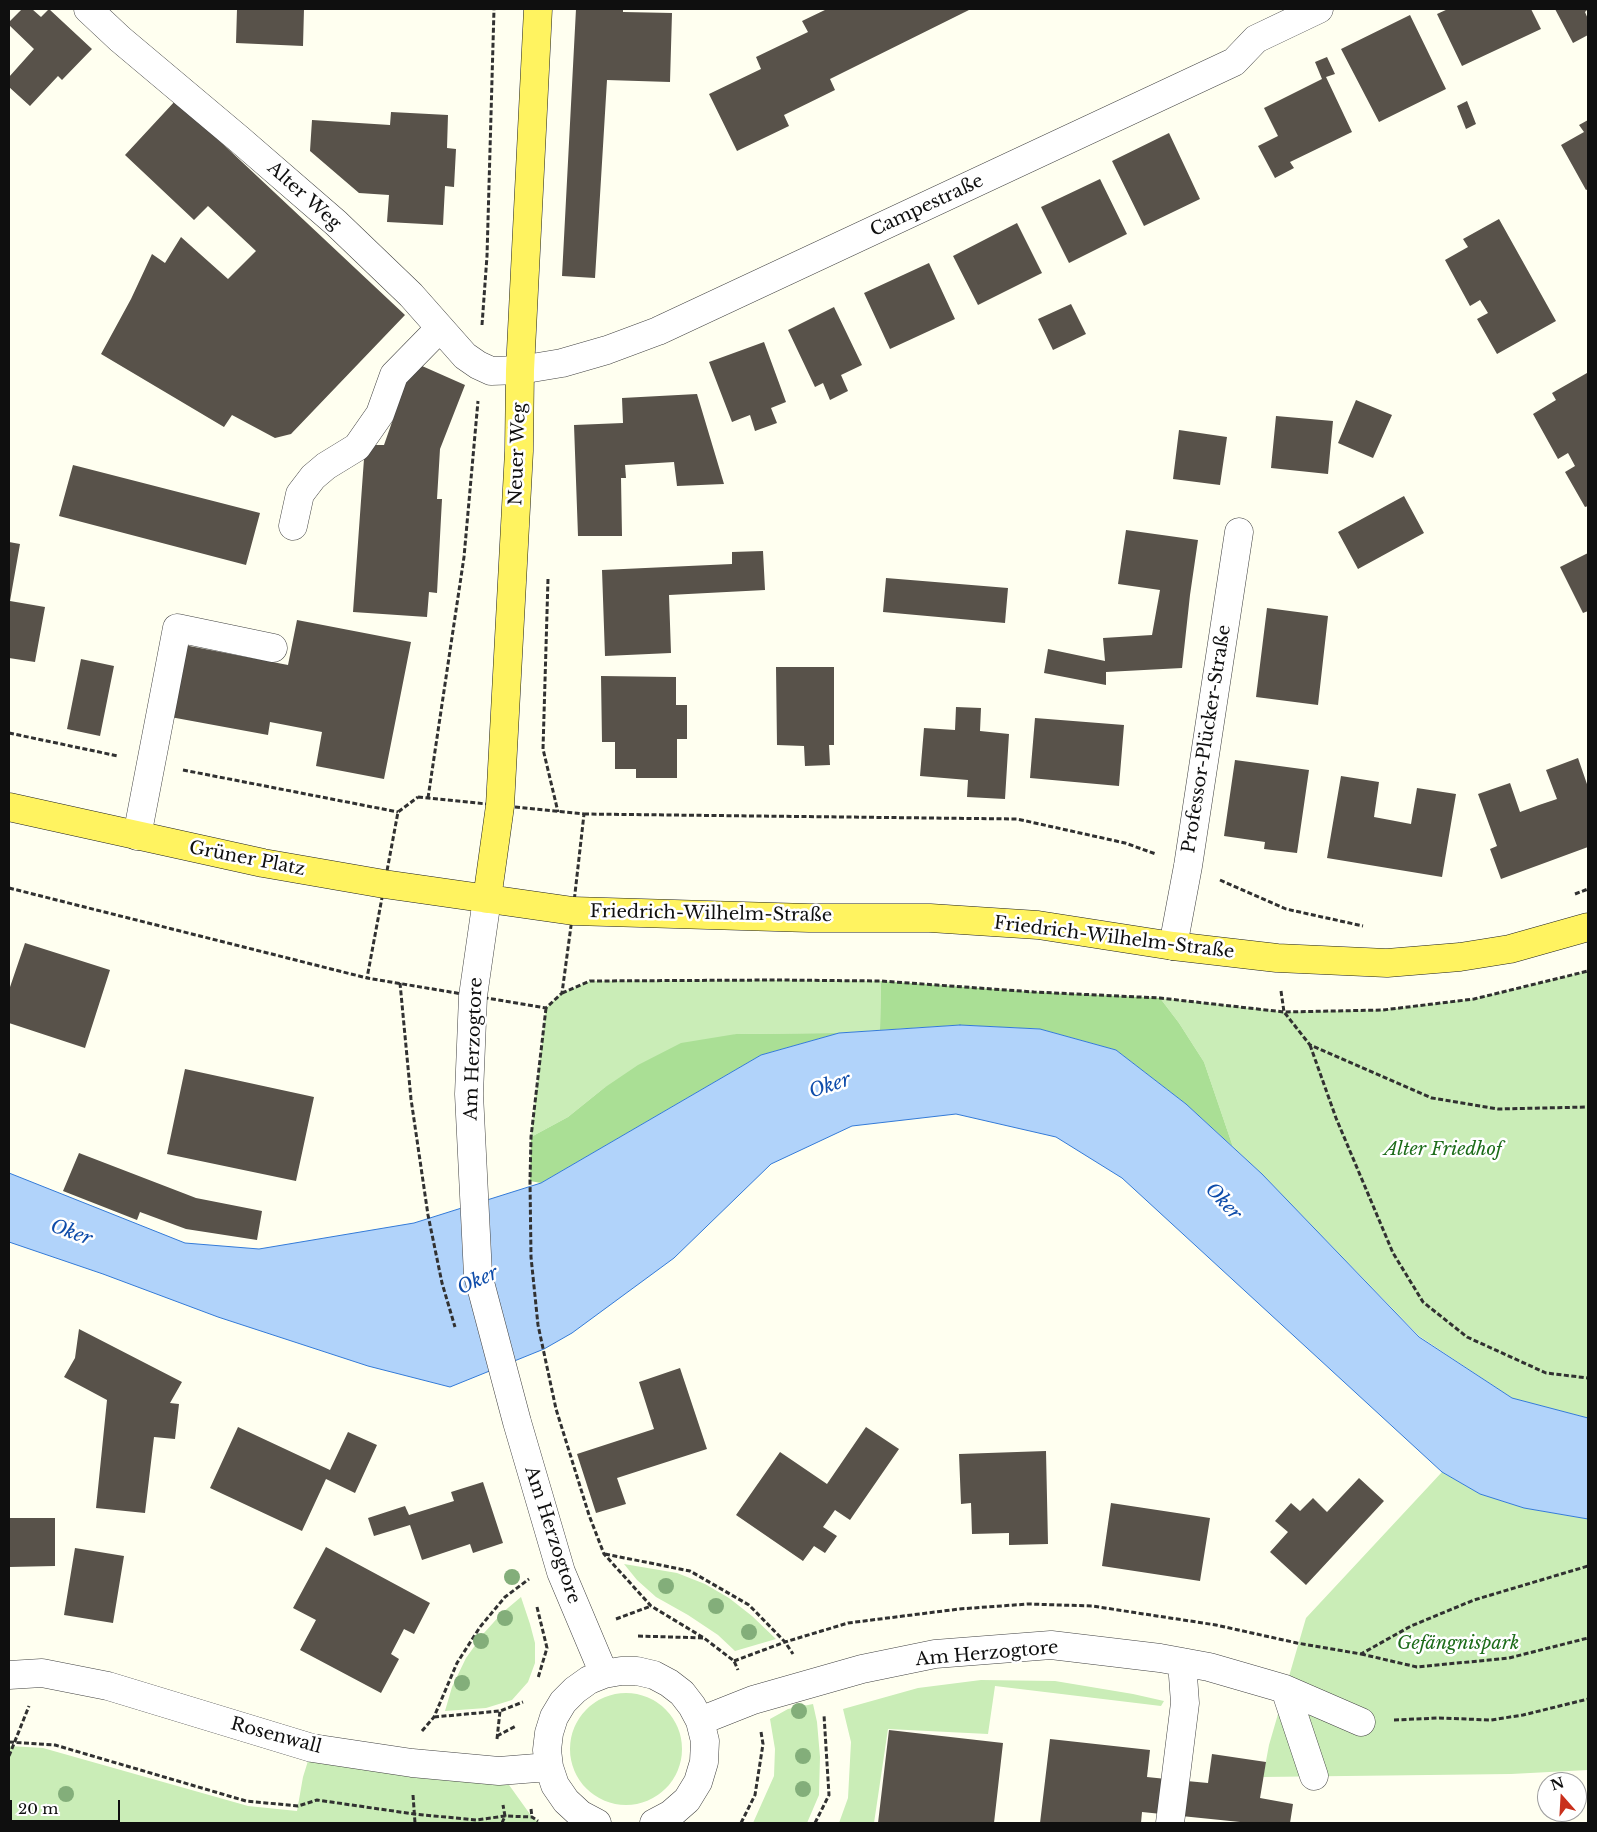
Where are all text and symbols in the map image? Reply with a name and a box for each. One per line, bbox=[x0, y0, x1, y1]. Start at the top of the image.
street label: Alter Weg bbox=[263, 157, 345, 235]
street label: Campestraße bbox=[867, 170, 987, 242]
street label: Neuer Weg bbox=[505, 402, 531, 506]
street label: Professor-Plücker-Straße bbox=[1178, 623, 1236, 855]
street label: Grüner Platz bbox=[187, 837, 307, 881]
street label: Friedrich-Wilhelm-Straße bbox=[590, 901, 832, 927]
street label: Friedrich-Wilhelm-Straße bbox=[993, 913, 1235, 963]
street label: Am Herzogtore bbox=[461, 977, 487, 1121]
water label: Oker bbox=[806, 1069, 854, 1103]
park label: Alter Friedhof bbox=[1384, 1139, 1502, 1161]
water label: Oker bbox=[1200, 1179, 1246, 1225]
water label: Oker bbox=[47, 1215, 95, 1251]
water label: Oker bbox=[454, 1262, 502, 1300]
street label: Am Herzogtore bbox=[520, 1464, 584, 1606]
park label: Gefängnispark bbox=[1397, 1633, 1519, 1655]
street label: Am Herzogtore bbox=[915, 1637, 1059, 1671]
street label: Rosenwall bbox=[228, 1714, 324, 1758]
north arrow bbox=[1537, 1772, 1587, 1822]
text: N bbox=[1548, 1773, 1567, 1794]
scale bar bbox=[12, 1790, 122, 1822]
text: 20 m bbox=[18, 1799, 58, 1818]

